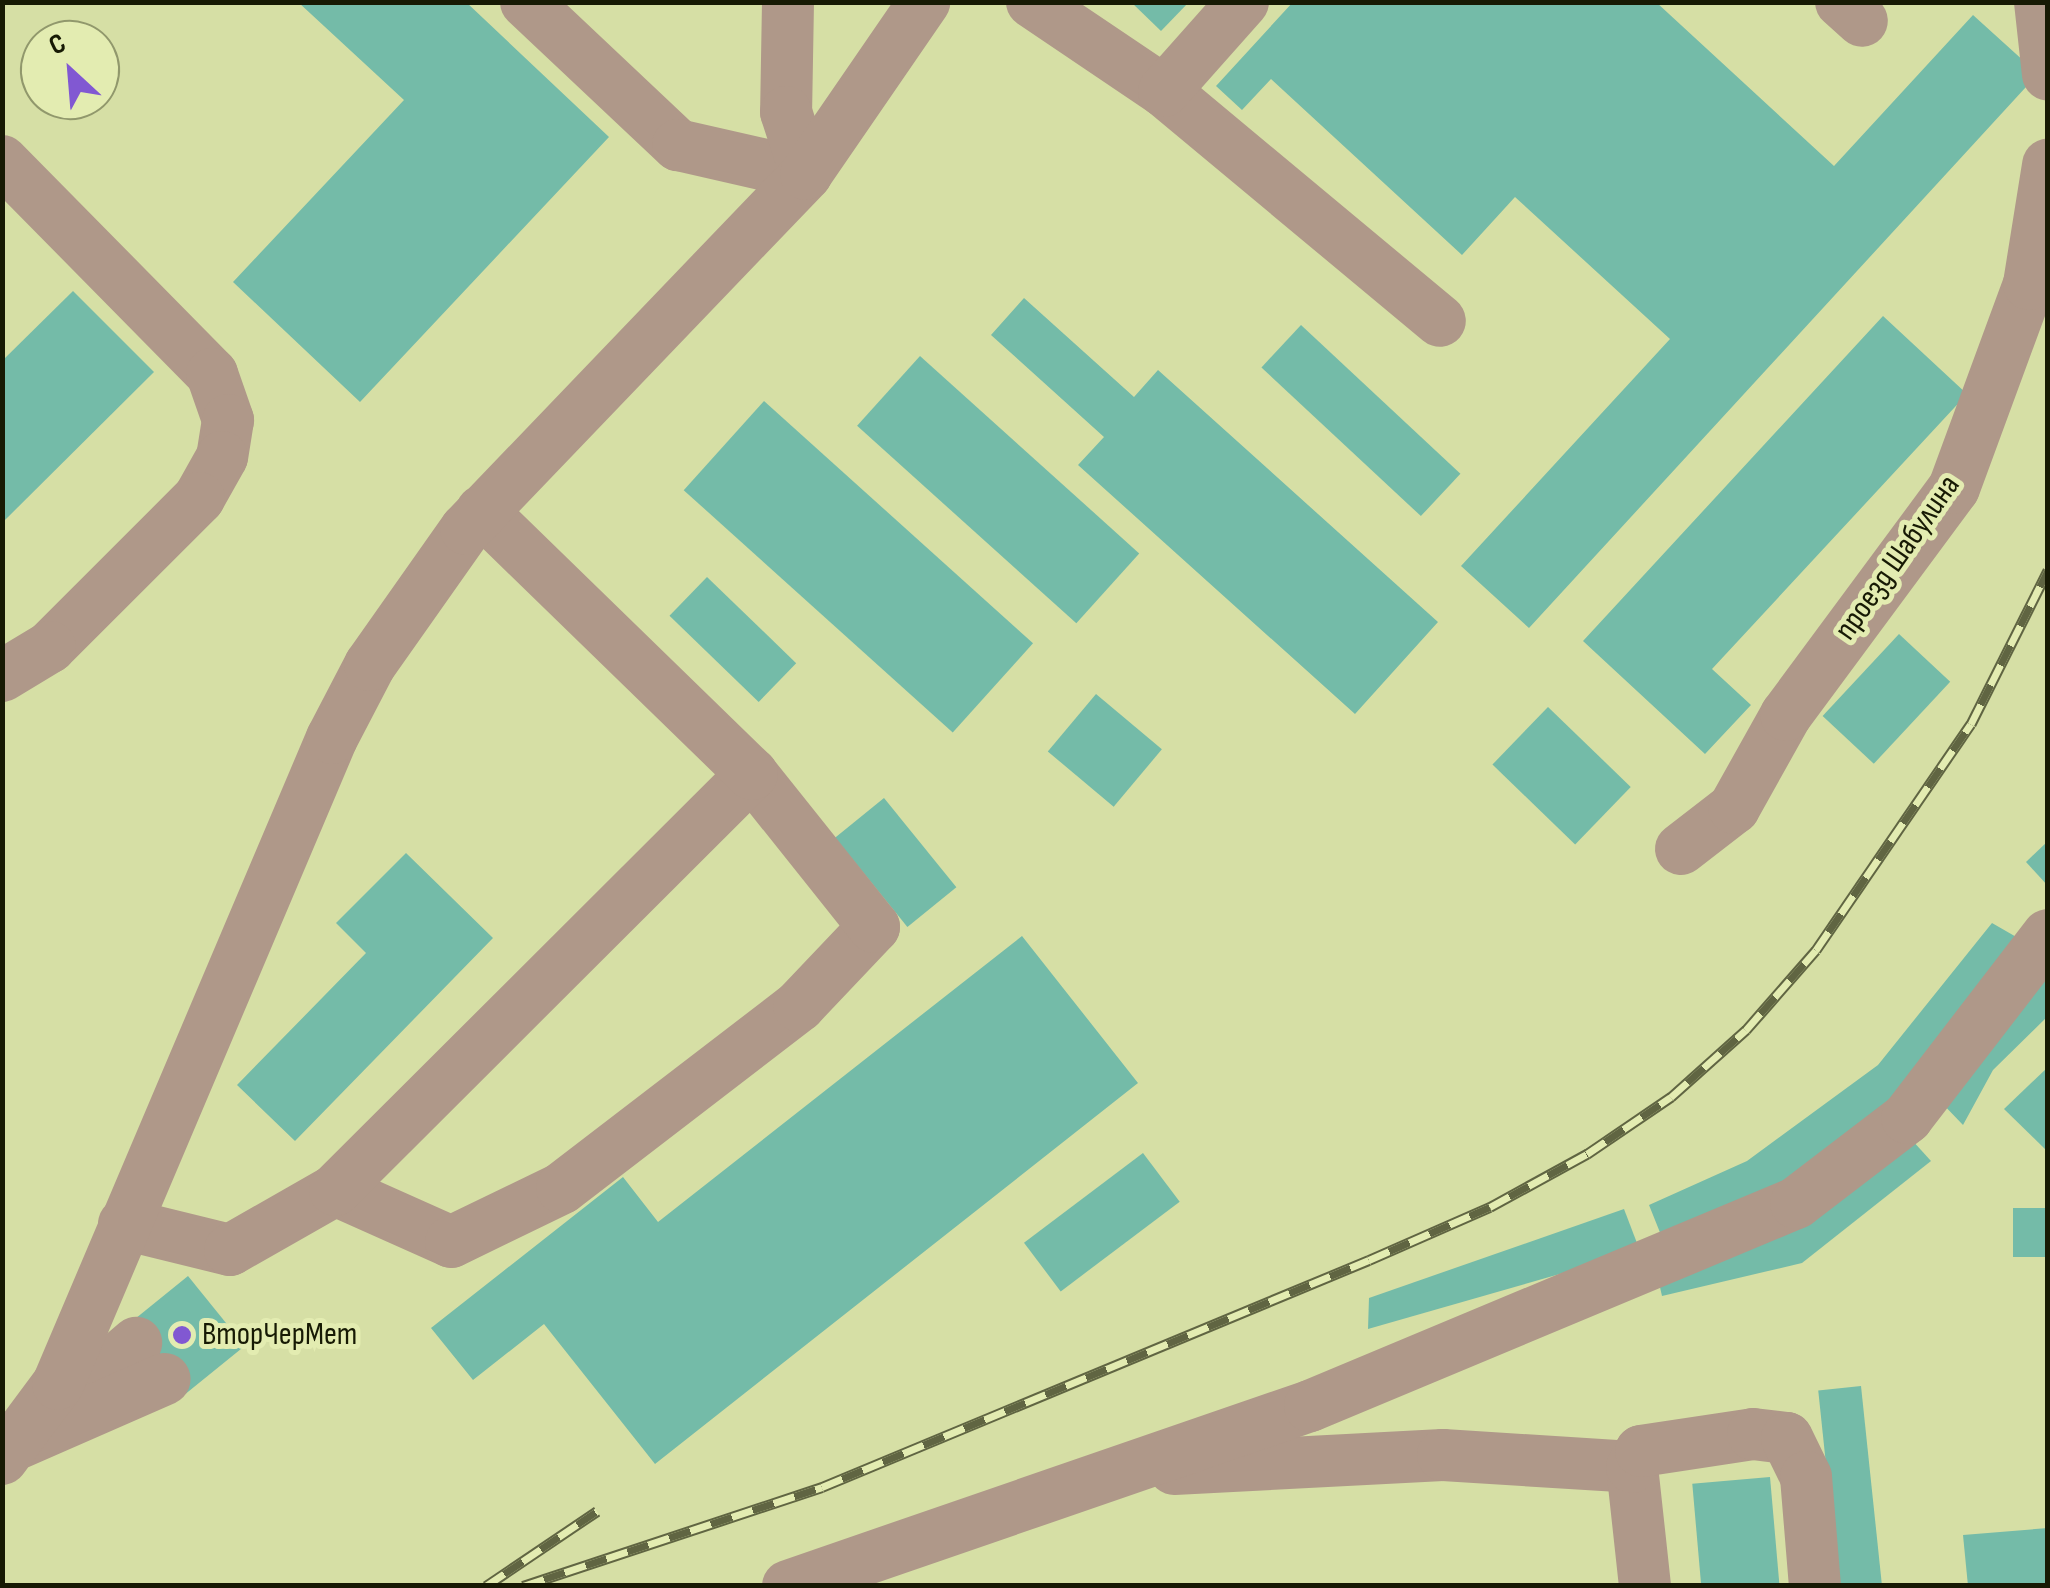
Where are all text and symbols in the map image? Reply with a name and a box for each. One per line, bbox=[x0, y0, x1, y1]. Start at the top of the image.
north arrow bbox=[20, 20, 120, 120]
text: С bbox=[44, 26, 71, 62]
street label: проезд Шабулина bbox=[1827, 468, 1969, 648]
place label: ВторЧерМет bbox=[202, 1316, 357, 1354]
marker: ВторЧерМет bbox=[171, 1324, 193, 1346]

